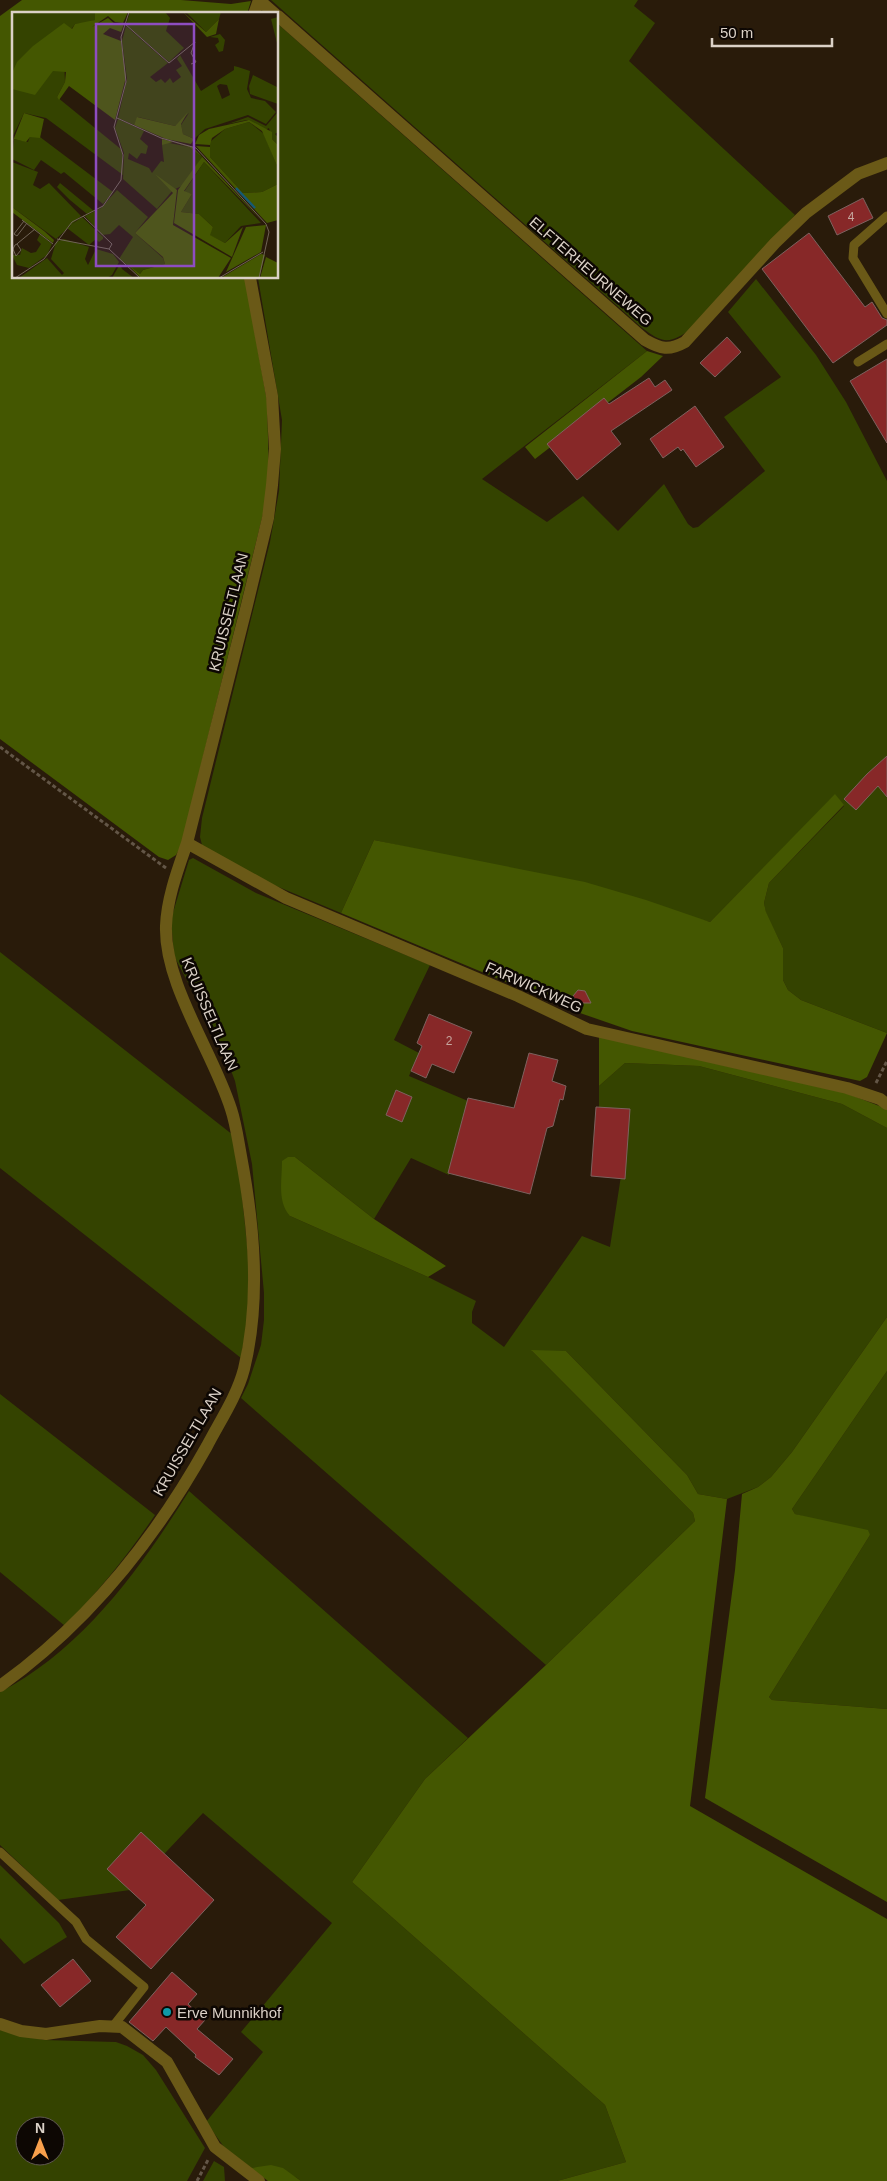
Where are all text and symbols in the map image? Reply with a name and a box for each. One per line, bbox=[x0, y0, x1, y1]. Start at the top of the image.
inset map bbox=[12, 12, 279, 279]
scale bar bbox=[712, 15, 832, 47]
text: 50 m bbox=[720, 24, 753, 41]
house number: 4 bbox=[848, 210, 855, 224]
street label: ELFTERHEURNEWEG bbox=[526, 213, 656, 329]
street label: KRUISSELTLAAN bbox=[205, 551, 251, 673]
street label: KRUISSELTLAAN bbox=[178, 955, 242, 1073]
street label: FARWICKWEG bbox=[483, 958, 585, 1016]
house number: 2 bbox=[446, 1034, 453, 1048]
street label: KRUISSELTLAAN bbox=[149, 1385, 225, 1499]
place label: Erve Munnikhof bbox=[177, 2004, 282, 2021]
marker: Erve Munnikhof bbox=[161, 2006, 173, 2018]
north arrow bbox=[15, 2116, 65, 2166]
text: N bbox=[35, 2120, 45, 2136]

